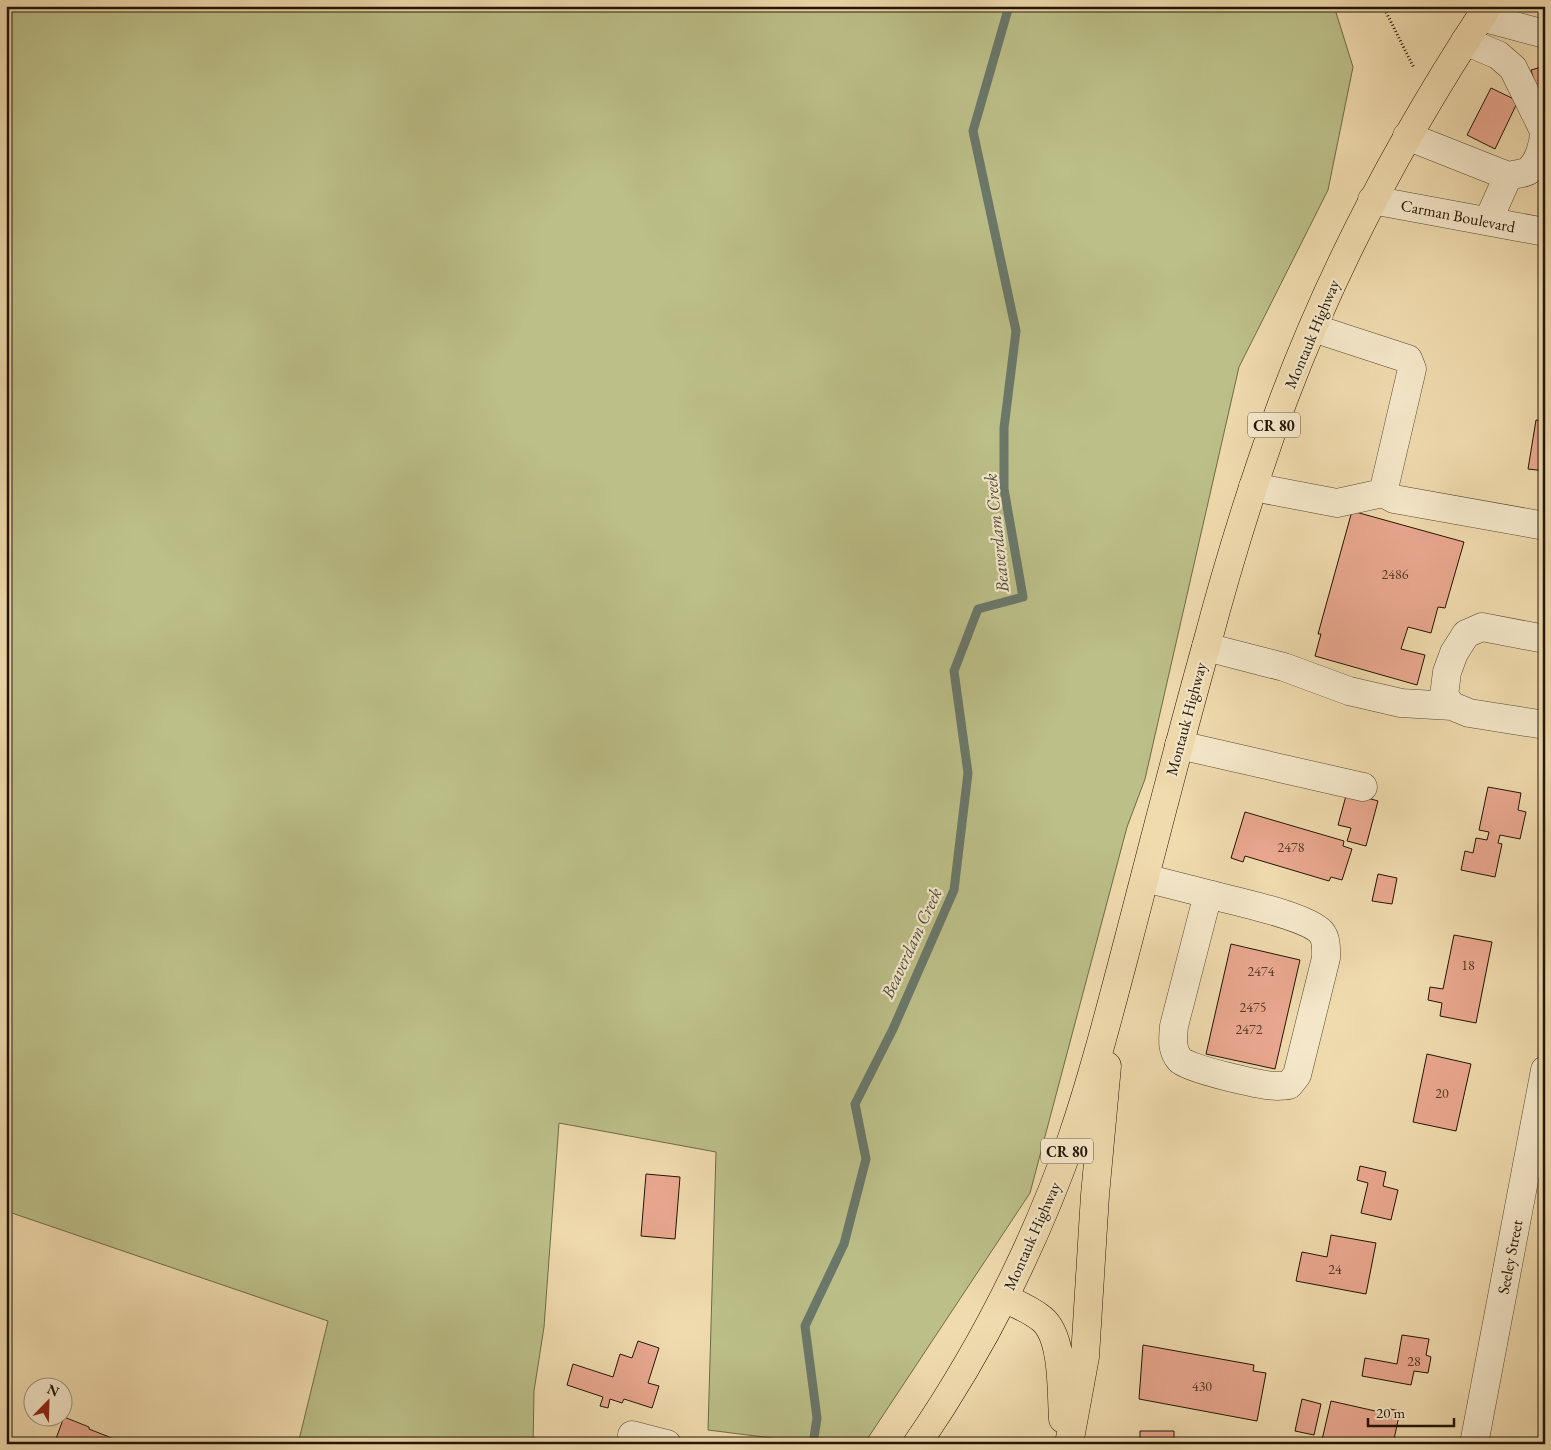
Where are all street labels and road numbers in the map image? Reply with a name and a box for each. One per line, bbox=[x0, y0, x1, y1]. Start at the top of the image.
street label: Carman Boulevard bbox=[1399, 195, 1518, 238]
street label: Montauk Highway bbox=[1280, 275, 1345, 392]
road number: CR 80 bbox=[1248, 412, 1300, 438]
street label: Montauk Highway bbox=[1161, 659, 1211, 778]
road number: CR 80 bbox=[1041, 1138, 1093, 1164]
street label: Montauk Highway bbox=[999, 1178, 1066, 1294]
street label: Seeley Street bbox=[1493, 1218, 1527, 1296]

